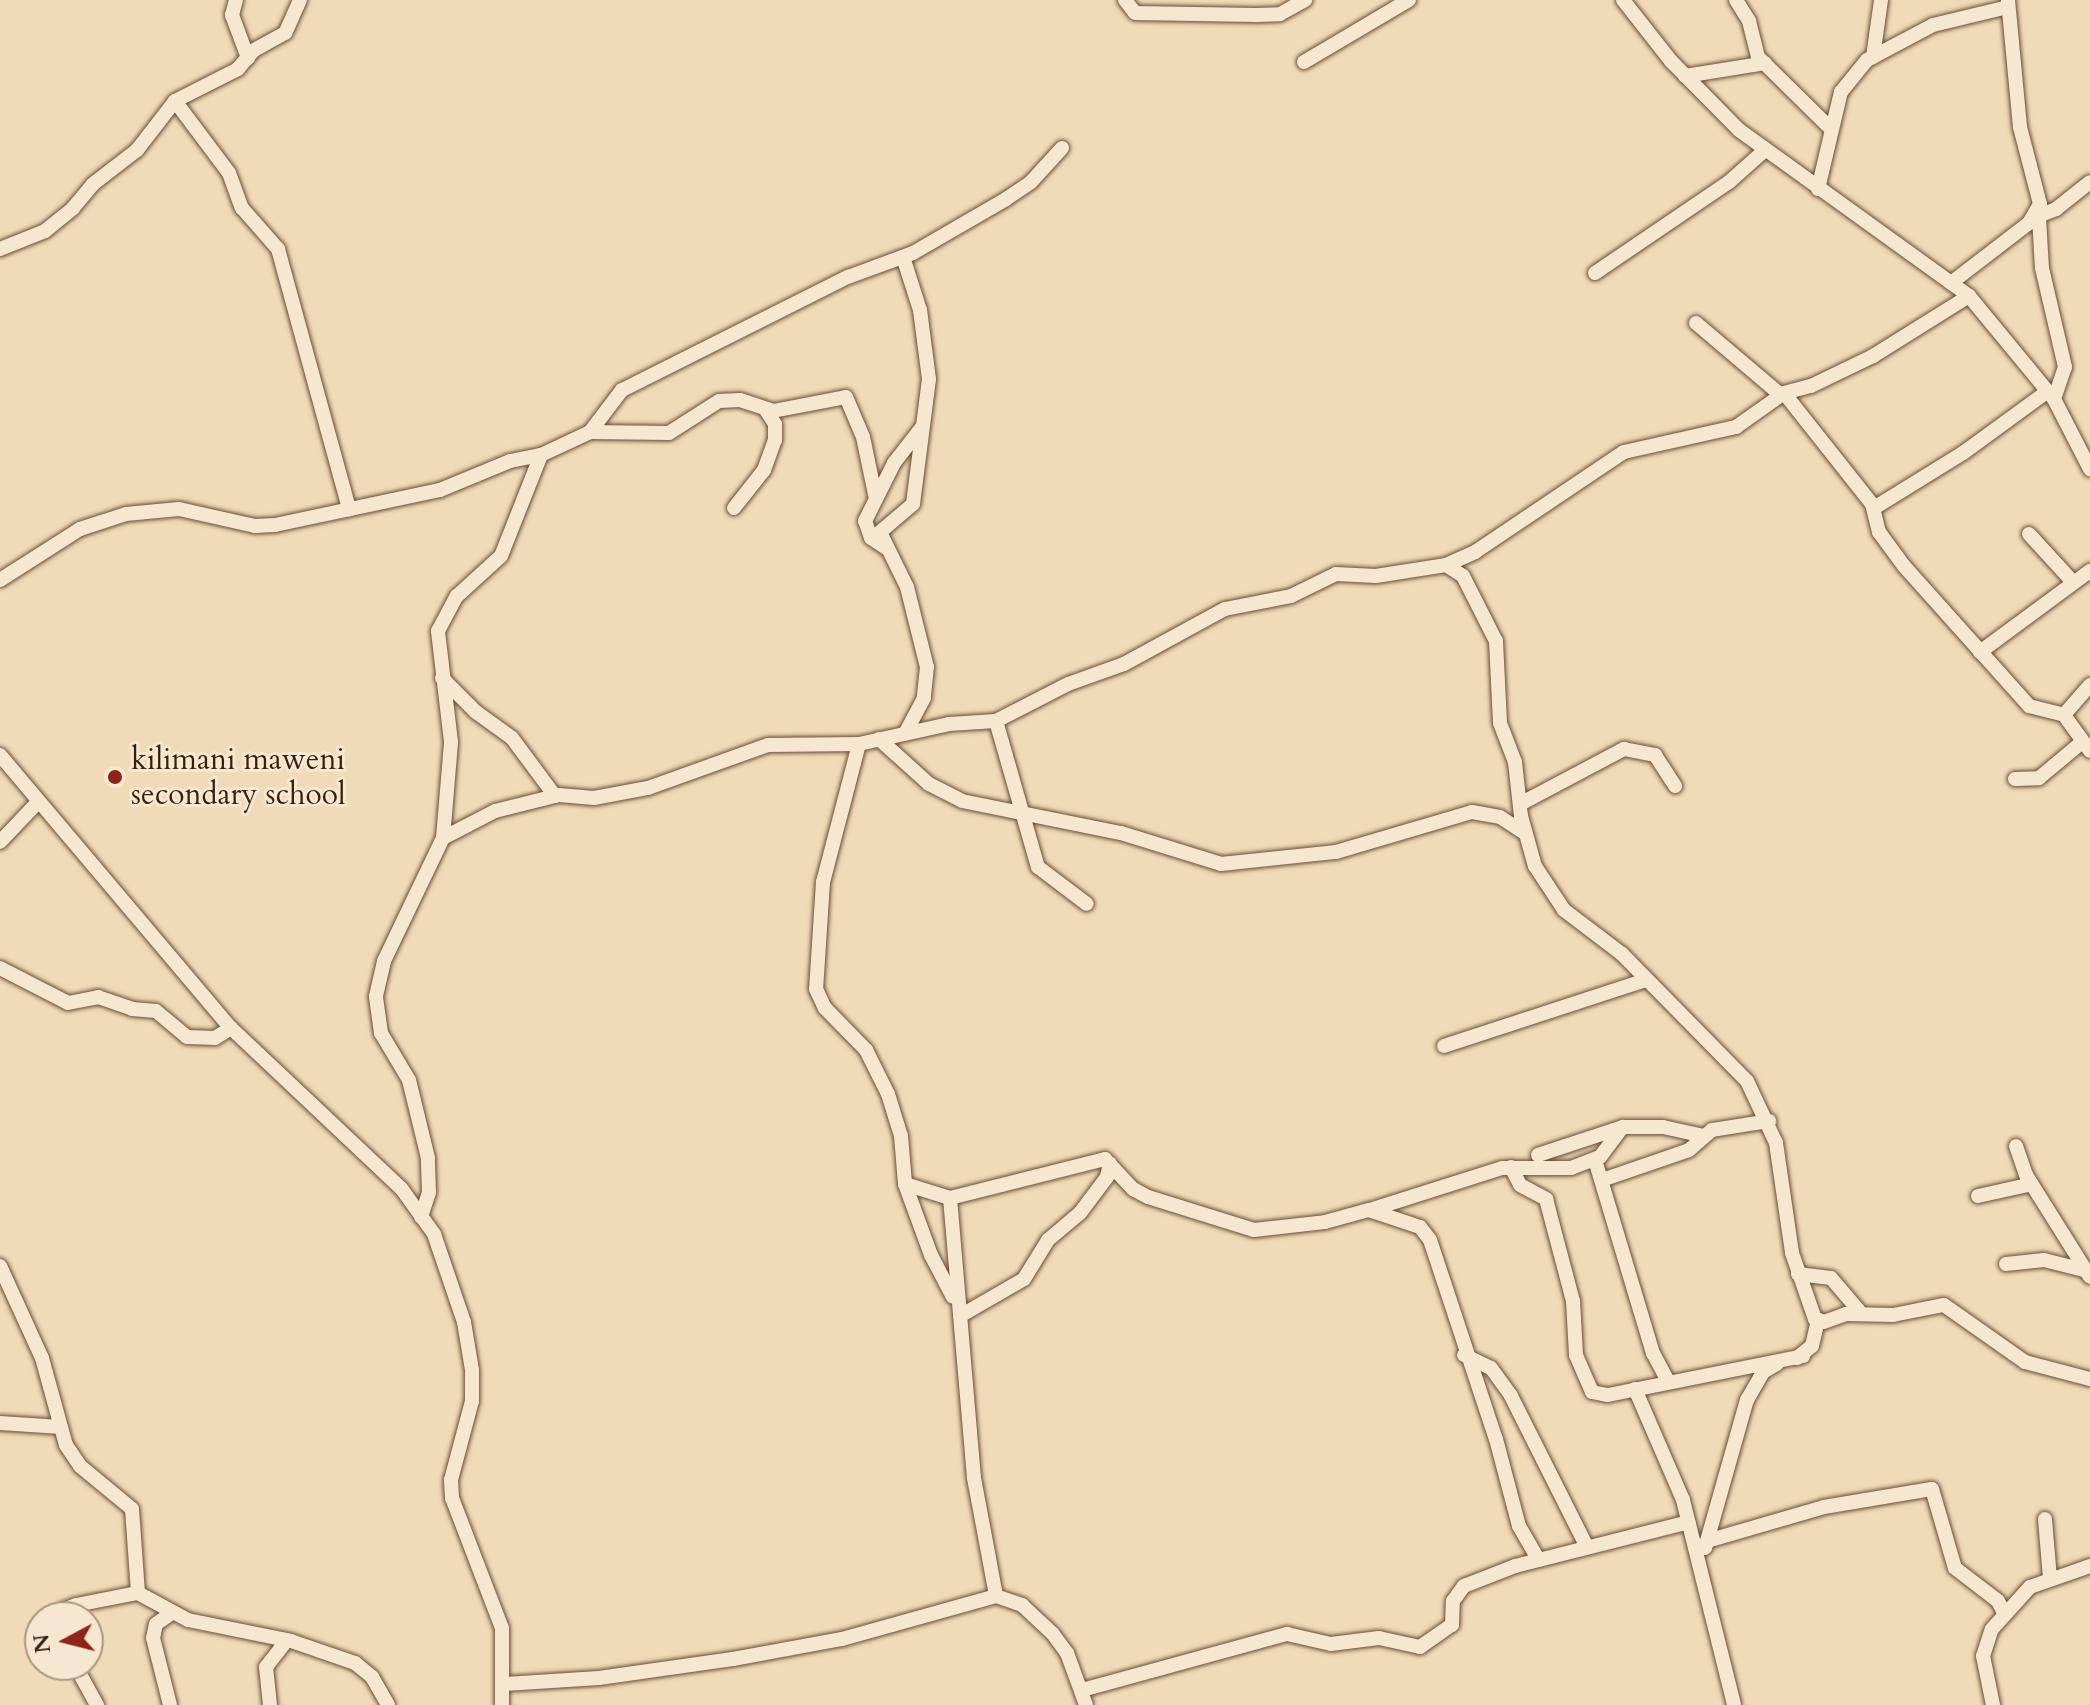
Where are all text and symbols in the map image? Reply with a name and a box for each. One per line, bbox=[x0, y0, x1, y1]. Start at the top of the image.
place label: kilimani maweni secondary school bbox=[131, 742, 346, 812]
marker: kilimani maweni secondary school bbox=[106, 768, 124, 786]
north arrow bbox=[24, 1601, 104, 1681]
text: N bbox=[26, 1632, 58, 1655]

